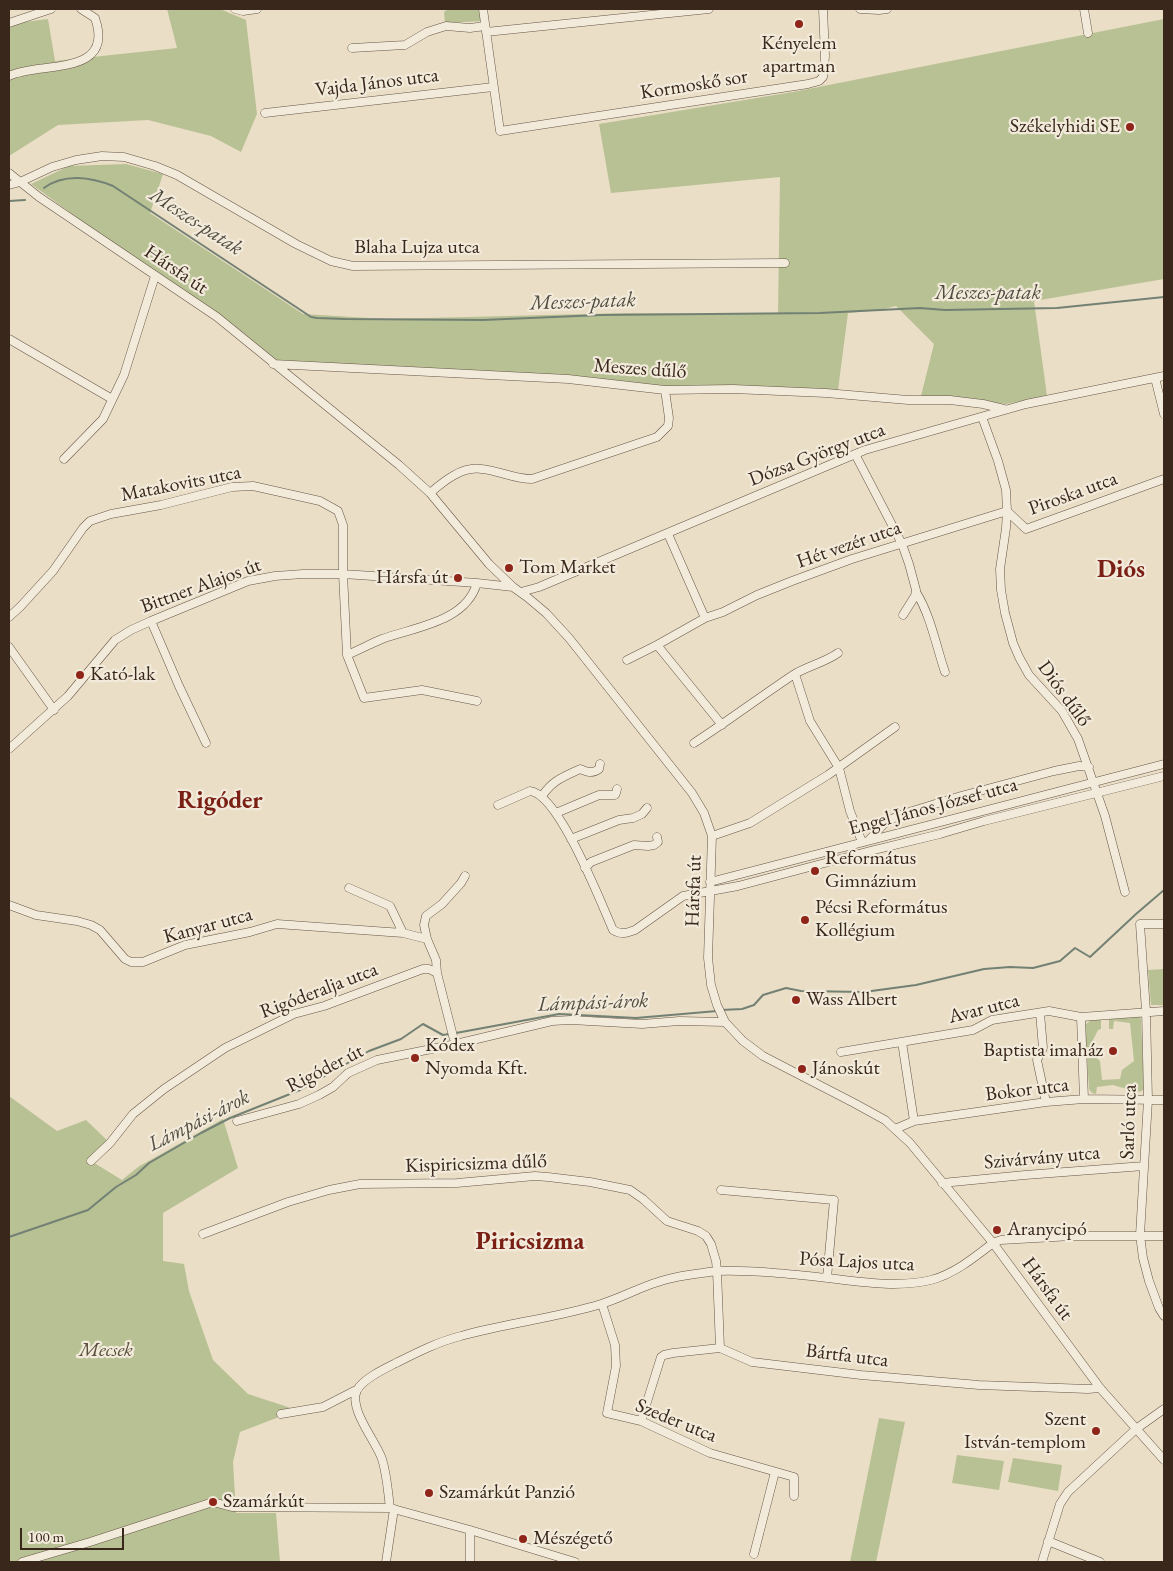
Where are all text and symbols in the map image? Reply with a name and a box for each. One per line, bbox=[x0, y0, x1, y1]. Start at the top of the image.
marker: Kényelem apartman bbox=[793, 18, 805, 30]
place label: Kényelem apartman bbox=[761, 32, 837, 79]
street label: Vajda János utca bbox=[314, 64, 440, 102]
street label: Kormoskő sor bbox=[639, 65, 749, 105]
place label: Székelyhidi SE bbox=[1010, 115, 1120, 139]
marker: Székelyhidi SE bbox=[1124, 121, 1136, 133]
water label: Meszes-patak bbox=[145, 183, 247, 261]
street label: Blaha Lujza utca bbox=[354, 236, 480, 260]
street label: Hársfa út bbox=[139, 240, 213, 300]
water label: Meszes-patak bbox=[935, 280, 1041, 306]
water label: Meszes-patak bbox=[530, 288, 636, 316]
street label: Meszes dűlő bbox=[593, 354, 687, 384]
street label: Dózsa György utca bbox=[745, 418, 889, 492]
street label: Matakovits utca bbox=[119, 461, 243, 507]
street label: Piroska utca bbox=[1025, 467, 1121, 521]
street label: Hét vezér utca bbox=[794, 516, 904, 574]
street label: Bittner Alajos út bbox=[138, 553, 264, 619]
district label: Diós bbox=[1097, 555, 1145, 585]
place label: Tom Market bbox=[519, 556, 615, 580]
marker: Tom Market bbox=[503, 562, 515, 574]
place label: Hársfa út bbox=[376, 566, 448, 590]
marker: Hársfa út bbox=[452, 572, 464, 584]
street label: Diós dűlő bbox=[1032, 656, 1096, 732]
place label: Kató-lak bbox=[90, 663, 155, 687]
marker: Kató-lak bbox=[74, 669, 86, 681]
street label: Engel János József utca bbox=[846, 773, 1020, 841]
district label: Rigóder bbox=[177, 786, 263, 816]
place label: Református Gimnázium bbox=[825, 847, 917, 894]
street label: Hársfa út bbox=[681, 855, 707, 927]
marker: Református Gimnázium bbox=[809, 865, 821, 877]
place label: Pécsi Református Kollégium bbox=[815, 896, 947, 943]
street label: Kanyar utca bbox=[161, 903, 255, 949]
marker: Pécsi Református Kollégium bbox=[799, 914, 811, 926]
street label: Rigóderalja utca bbox=[257, 958, 381, 1024]
water label: Lámpási-árok bbox=[537, 988, 649, 1018]
place label: Wass Albert bbox=[806, 988, 897, 1012]
street label: Avar utca bbox=[946, 989, 1022, 1029]
marker: Wass Albert bbox=[790, 994, 802, 1006]
place label: Kódex Nyomda Kft. bbox=[425, 1034, 528, 1081]
street label: Rigóder út bbox=[282, 1039, 368, 1099]
place label: Baptista imaház bbox=[983, 1039, 1103, 1063]
marker: Baptista imaház bbox=[1107, 1045, 1119, 1057]
marker: Kódex Nyomda Kft. bbox=[409, 1052, 421, 1064]
place label: Jánoskút bbox=[812, 1057, 880, 1081]
marker: Jánoskút bbox=[796, 1063, 808, 1075]
street label: Bokor utca bbox=[984, 1073, 1070, 1107]
street label: Sarló utca bbox=[1116, 1084, 1142, 1160]
water label: Lámpási-árok bbox=[144, 1085, 254, 1157]
street label: Szivárvány utca bbox=[983, 1141, 1101, 1175]
street label: Kispiricsizma dűlő bbox=[405, 1150, 547, 1178]
place label: Aranycipó bbox=[1007, 1218, 1087, 1242]
marker: Aranycipó bbox=[991, 1224, 1003, 1236]
district label: Piricsizma bbox=[476, 1227, 584, 1257]
street label: Pósa Lajos utca bbox=[799, 1247, 915, 1277]
street label: Hársfa út bbox=[1016, 1253, 1078, 1325]
park label: Mecsek bbox=[79, 1339, 133, 1363]
street label: Bártfa utca bbox=[804, 1339, 890, 1373]
street label: Szeder utca bbox=[632, 1394, 720, 1448]
place label: Szent István-templom bbox=[964, 1408, 1086, 1455]
marker: Szent István-templom bbox=[1090, 1425, 1102, 1437]
place label: Szamárkút Panzió bbox=[439, 1481, 575, 1505]
marker: Szamárkút Panzió bbox=[423, 1487, 435, 1499]
place label: Szamárkút bbox=[223, 1490, 304, 1514]
marker: Szamárkút bbox=[207, 1496, 219, 1508]
scale bar bbox=[22, 1518, 126, 1550]
text: 100 m bbox=[28, 1527, 64, 1546]
place label: Mészégető bbox=[533, 1527, 613, 1551]
marker: Mészégető bbox=[517, 1533, 529, 1545]

